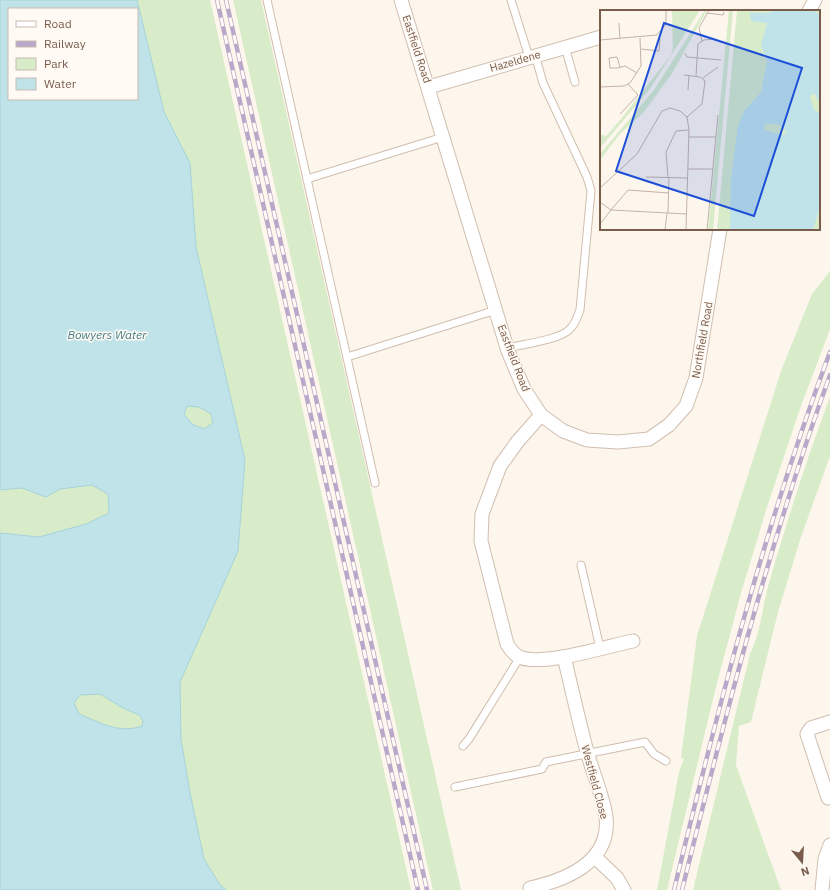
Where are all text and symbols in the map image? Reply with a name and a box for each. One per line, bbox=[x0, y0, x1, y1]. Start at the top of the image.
legend bbox=[8, 8, 138, 100]
inset map bbox=[600, 10, 820, 230]
street label: Eastfield Road bbox=[399, 13, 435, 85]
text: Road bbox=[44, 16, 72, 31]
text: Railway bbox=[44, 36, 86, 51]
street label: Hazeldene bbox=[488, 47, 542, 75]
text: Park bbox=[44, 56, 69, 71]
text: Water bbox=[44, 76, 77, 91]
street label: Northfield Road bbox=[688, 301, 716, 379]
street label: Eastfield Road bbox=[495, 322, 533, 394]
water label: Bowyers Water bbox=[68, 327, 147, 342]
street label: Westfield Close bbox=[578, 743, 612, 821]
north arrow bbox=[782, 842, 822, 882]
text: N bbox=[799, 864, 811, 879]

